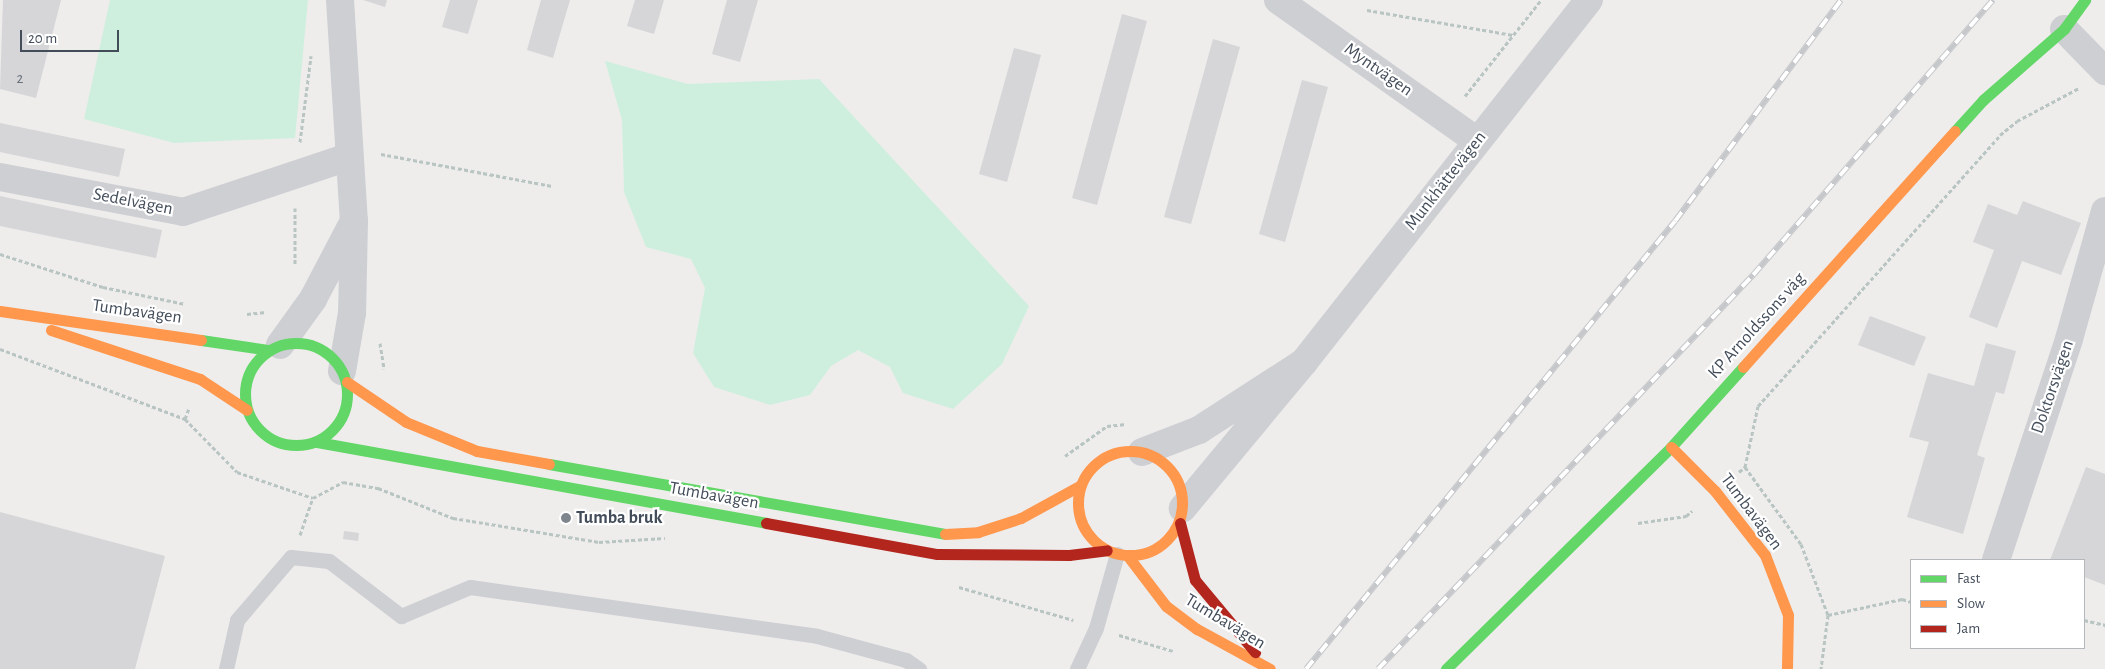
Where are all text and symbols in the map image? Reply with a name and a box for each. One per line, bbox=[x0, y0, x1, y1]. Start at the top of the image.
scale bar bbox=[22, 20, 121, 52]
text: 20 m bbox=[28, 31, 57, 46]
street label: Myntvägen bbox=[1340, 39, 1416, 101]
house number: 2 bbox=[17, 70, 23, 88]
street label: Munkhättevägen bbox=[1401, 127, 1491, 235]
street label: Sedelvägen bbox=[91, 184, 175, 220]
street label: KP Arnoldssons väg bbox=[1704, 268, 1810, 384]
street label: Tumbavägen bbox=[91, 295, 183, 329]
street label: Doktorsvägen bbox=[2027, 337, 2079, 437]
street label: Tumbavägen bbox=[1715, 469, 1787, 555]
street label: Tumbavägen bbox=[668, 478, 760, 514]
place label: Tumba bruk bbox=[576, 507, 662, 529]
marker: Tumba bruk bbox=[560, 512, 572, 524]
legend bbox=[1910, 559, 2085, 649]
text: Fast bbox=[1957, 571, 1980, 586]
street label: Tumbavägen bbox=[1181, 590, 1269, 654]
text: Slow bbox=[1957, 596, 1985, 611]
text: Jam bbox=[1957, 621, 1980, 636]

